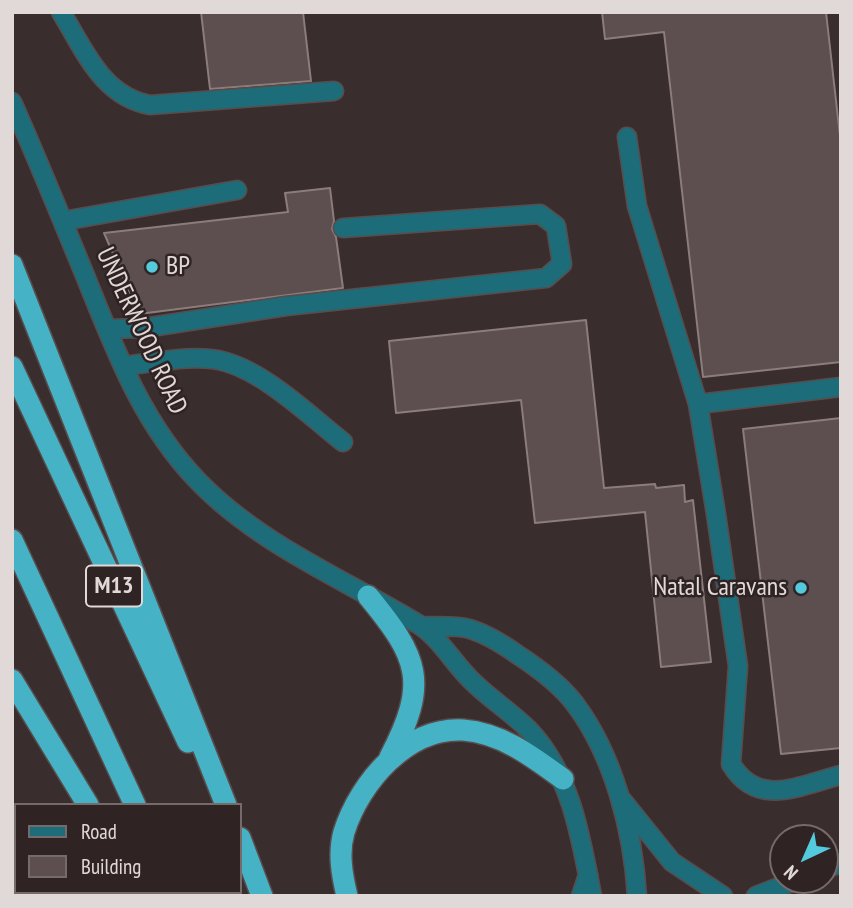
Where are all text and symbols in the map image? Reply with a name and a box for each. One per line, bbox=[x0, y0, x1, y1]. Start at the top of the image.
street label: UNDERWOOD ROAD bbox=[89, 243, 193, 419]
place label: BP bbox=[166, 251, 190, 283]
marker: BP bbox=[144, 259, 160, 275]
road number: M13 bbox=[86, 566, 142, 606]
place label: Natal Caravans bbox=[653, 572, 787, 604]
marker: Natal Caravans bbox=[793, 580, 809, 596]
legend bbox=[14, 803, 242, 894]
text: Road bbox=[81, 818, 117, 845]
north arrow bbox=[769, 824, 839, 894]
text: Building bbox=[81, 853, 141, 880]
text: N bbox=[779, 860, 803, 885]

